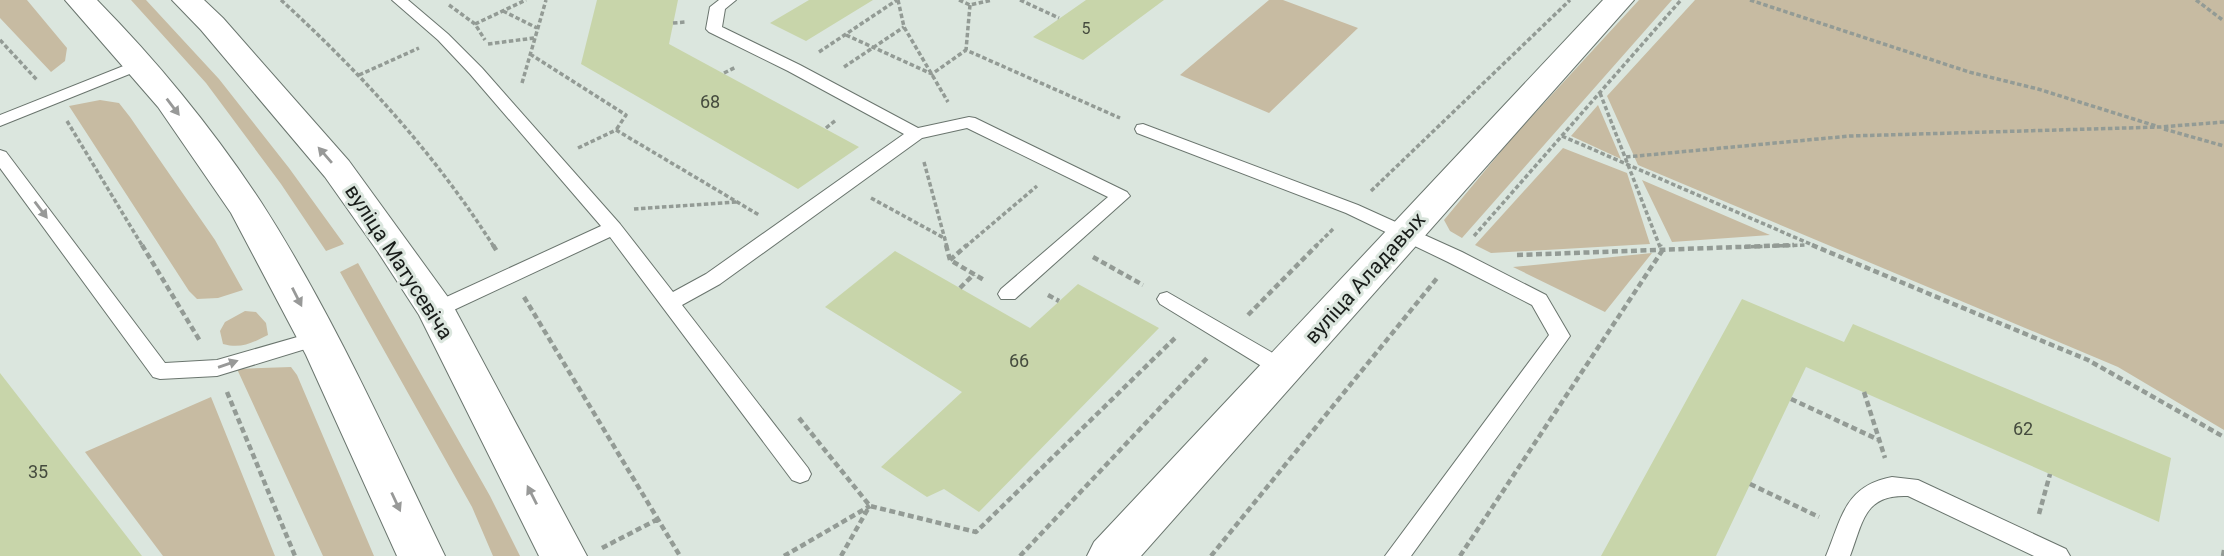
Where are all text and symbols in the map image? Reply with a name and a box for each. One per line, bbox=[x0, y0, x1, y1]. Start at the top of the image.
house number: 5 bbox=[1082, 19, 1091, 38]
house number: 68 bbox=[700, 91, 720, 112]
one-way arrow bbox=[166, 97, 181, 115]
one-way arrow bbox=[318, 147, 333, 164]
street label: вуліца Матусевіча bbox=[340, 180, 458, 344]
one-way arrow bbox=[33, 201, 48, 219]
street label: вуліца Аладавых bbox=[1300, 208, 1430, 348]
one-way arrow bbox=[292, 287, 303, 307]
house number: 66 bbox=[1009, 350, 1029, 371]
one-way arrow bbox=[217, 358, 238, 369]
house number: 62 bbox=[2013, 418, 2033, 439]
house number: 35 bbox=[28, 461, 48, 482]
one-way arrow bbox=[526, 486, 538, 505]
one-way arrow bbox=[390, 492, 402, 512]

